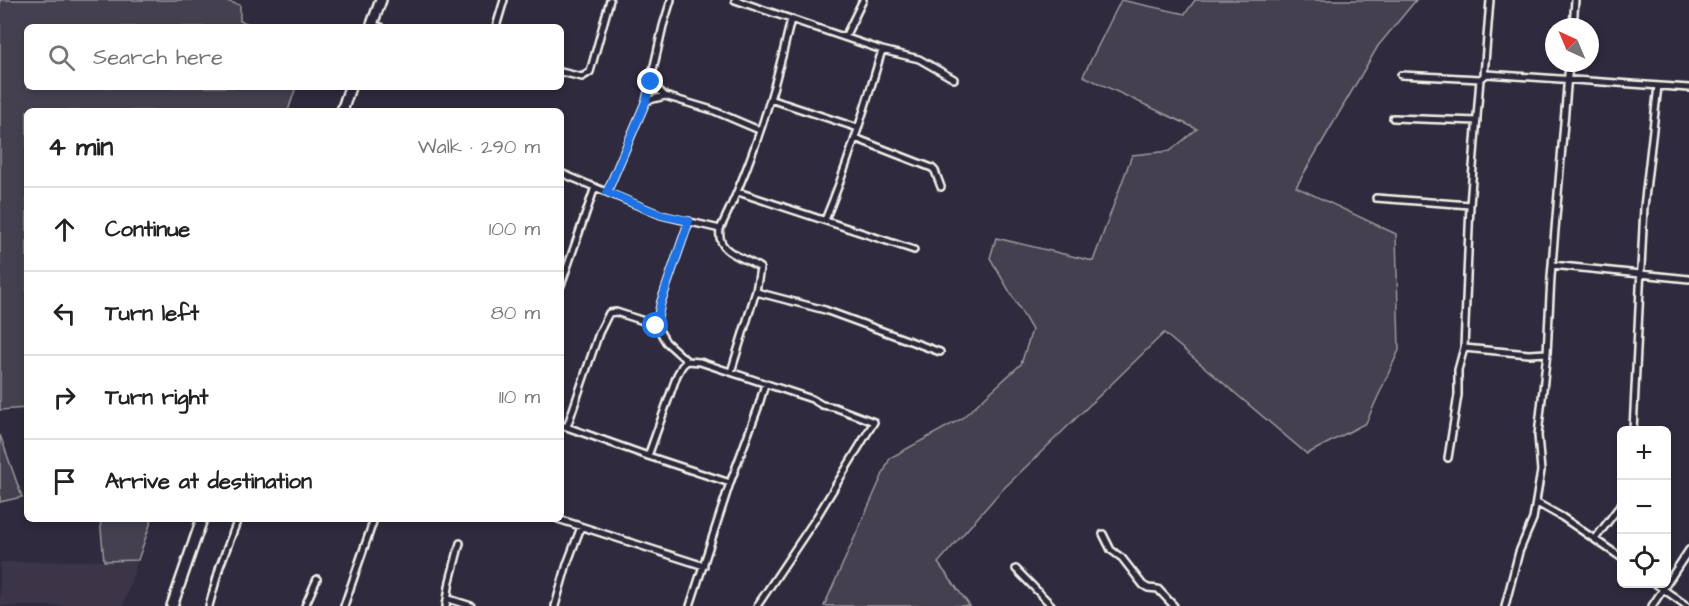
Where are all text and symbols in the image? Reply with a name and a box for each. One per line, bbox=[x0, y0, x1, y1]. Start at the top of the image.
north arrow bbox=[1545, 18, 1599, 72]
search box bbox=[24, 24, 564, 90]
icon: search bbox=[45, 41, 78, 74]
text: Search here bbox=[93, 42, 223, 73]
route end bbox=[637, 68, 663, 94]
text: 4 min bbox=[48, 129, 113, 165]
text: Walk · 290 m bbox=[418, 133, 540, 161]
icon: ahead bbox=[48, 213, 81, 246]
text: Continue bbox=[105, 214, 190, 245]
text: 100 m bbox=[489, 215, 540, 243]
icon: left bbox=[48, 297, 81, 330]
text: Turn left bbox=[105, 298, 199, 329]
text: 80 m bbox=[491, 299, 540, 327]
route start bbox=[642, 312, 668, 338]
icon: right bbox=[48, 381, 81, 414]
text: Turn right bbox=[105, 382, 208, 413]
text: 110 m bbox=[499, 383, 540, 411]
map controls bbox=[1617, 426, 1671, 588]
button: + bbox=[1617, 426, 1671, 480]
icon: arrive bbox=[48, 465, 81, 498]
text: Arrive at destination bbox=[105, 466, 312, 497]
button: − bbox=[1617, 480, 1671, 534]
button: locate bbox=[1617, 534, 1671, 588]

